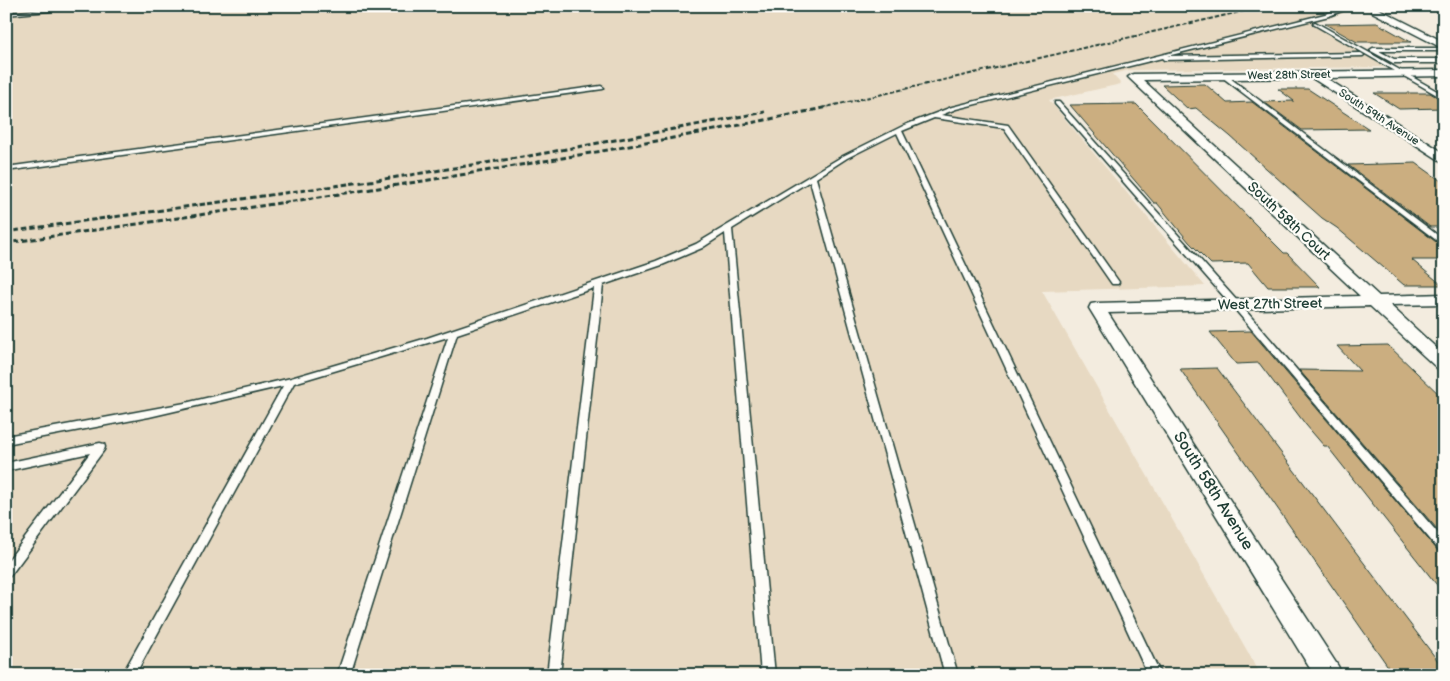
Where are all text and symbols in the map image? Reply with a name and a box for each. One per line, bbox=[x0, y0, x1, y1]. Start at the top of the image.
street label: West 28th Street bbox=[1247, 68, 1331, 82]
street label: South 59th Avenue bbox=[1336, 86, 1422, 148]
street label: South 58th Court bbox=[1244, 178, 1334, 264]
street label: West 27th Street bbox=[1218, 295, 1323, 313]
street label: South 58th Avenue bbox=[1169, 428, 1257, 554]

